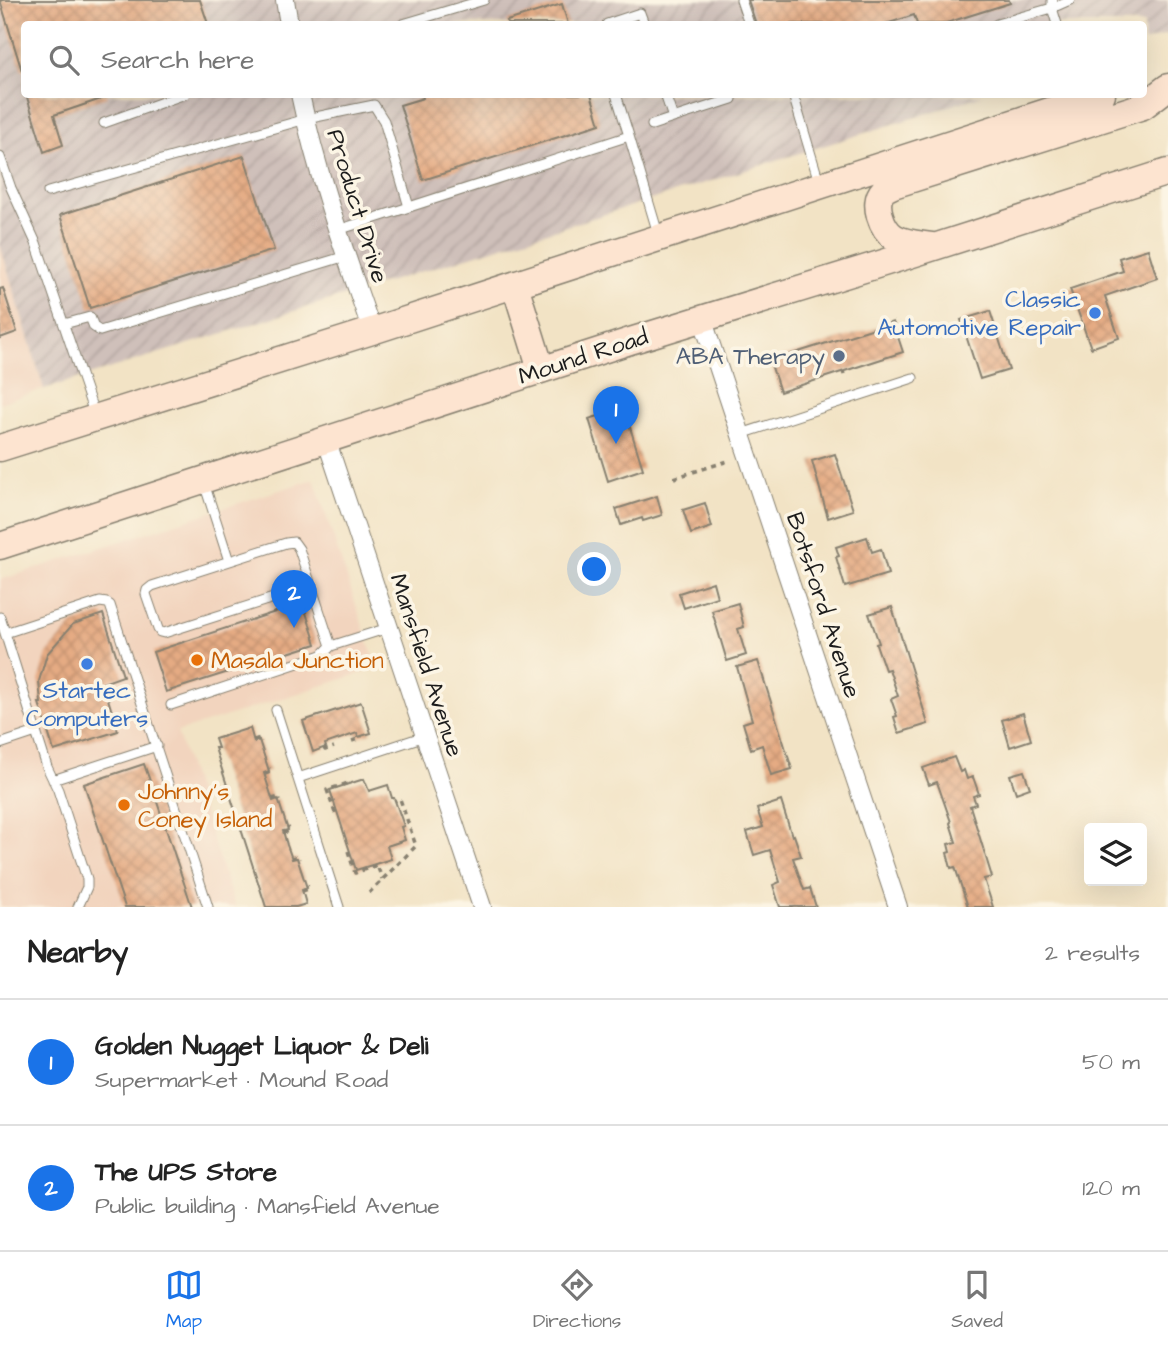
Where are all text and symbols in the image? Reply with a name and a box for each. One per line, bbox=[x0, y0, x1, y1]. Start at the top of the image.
search box bbox=[21, 21, 1147, 98]
icon: search bbox=[45, 41, 83, 79]
text: Search here bbox=[101, 42, 254, 78]
street label: Product Drive bbox=[318, 125, 397, 287]
place label: Classic Automotive Repair bbox=[877, 283, 1081, 345]
marker: Classic Automotive Repair bbox=[1087, 305, 1103, 321]
street label: Mound Road bbox=[514, 320, 653, 394]
place label: ABA Therapy bbox=[676, 340, 825, 375]
marker: ABA Therapy bbox=[831, 348, 847, 364]
pin: 1 bbox=[593, 386, 639, 444]
street label: Botsford Avenue bbox=[777, 508, 869, 702]
your location bbox=[577, 552, 611, 586]
street label: Mansfield Avenue bbox=[380, 569, 472, 761]
pin: 2 bbox=[271, 570, 317, 628]
place label: Masala Junction bbox=[211, 644, 384, 678]
marker: Masala Junction bbox=[189, 652, 205, 668]
marker: Startec Computers bbox=[79, 656, 95, 672]
place label: Startec Computers bbox=[26, 674, 148, 736]
place label: Johnny's Coney Island bbox=[138, 775, 272, 838]
marker: Johnny's Coney Island bbox=[116, 797, 132, 813]
map controls bbox=[1084, 823, 1147, 886]
button: layers bbox=[1084, 823, 1147, 886]
text: Nearby bbox=[28, 932, 128, 974]
text: 2 results bbox=[1045, 937, 1140, 969]
text: Golden Nugget Liquor & Deli bbox=[95, 1028, 428, 1064]
text: 1 bbox=[50, 1046, 52, 1078]
text: 50 m bbox=[1082, 1046, 1140, 1078]
text: Supermarket · Mound Road bbox=[95, 1064, 388, 1096]
text: The UPS Store bbox=[95, 1154, 277, 1190]
text: 2 bbox=[44, 1172, 58, 1204]
text: 120 m bbox=[1082, 1172, 1140, 1204]
text: Public building · Mansfield Avenue bbox=[95, 1190, 440, 1222]
tab: Map bbox=[165, 1266, 203, 1335]
tab: Directions bbox=[533, 1266, 621, 1335]
tab: Saved bbox=[951, 1266, 1003, 1335]

